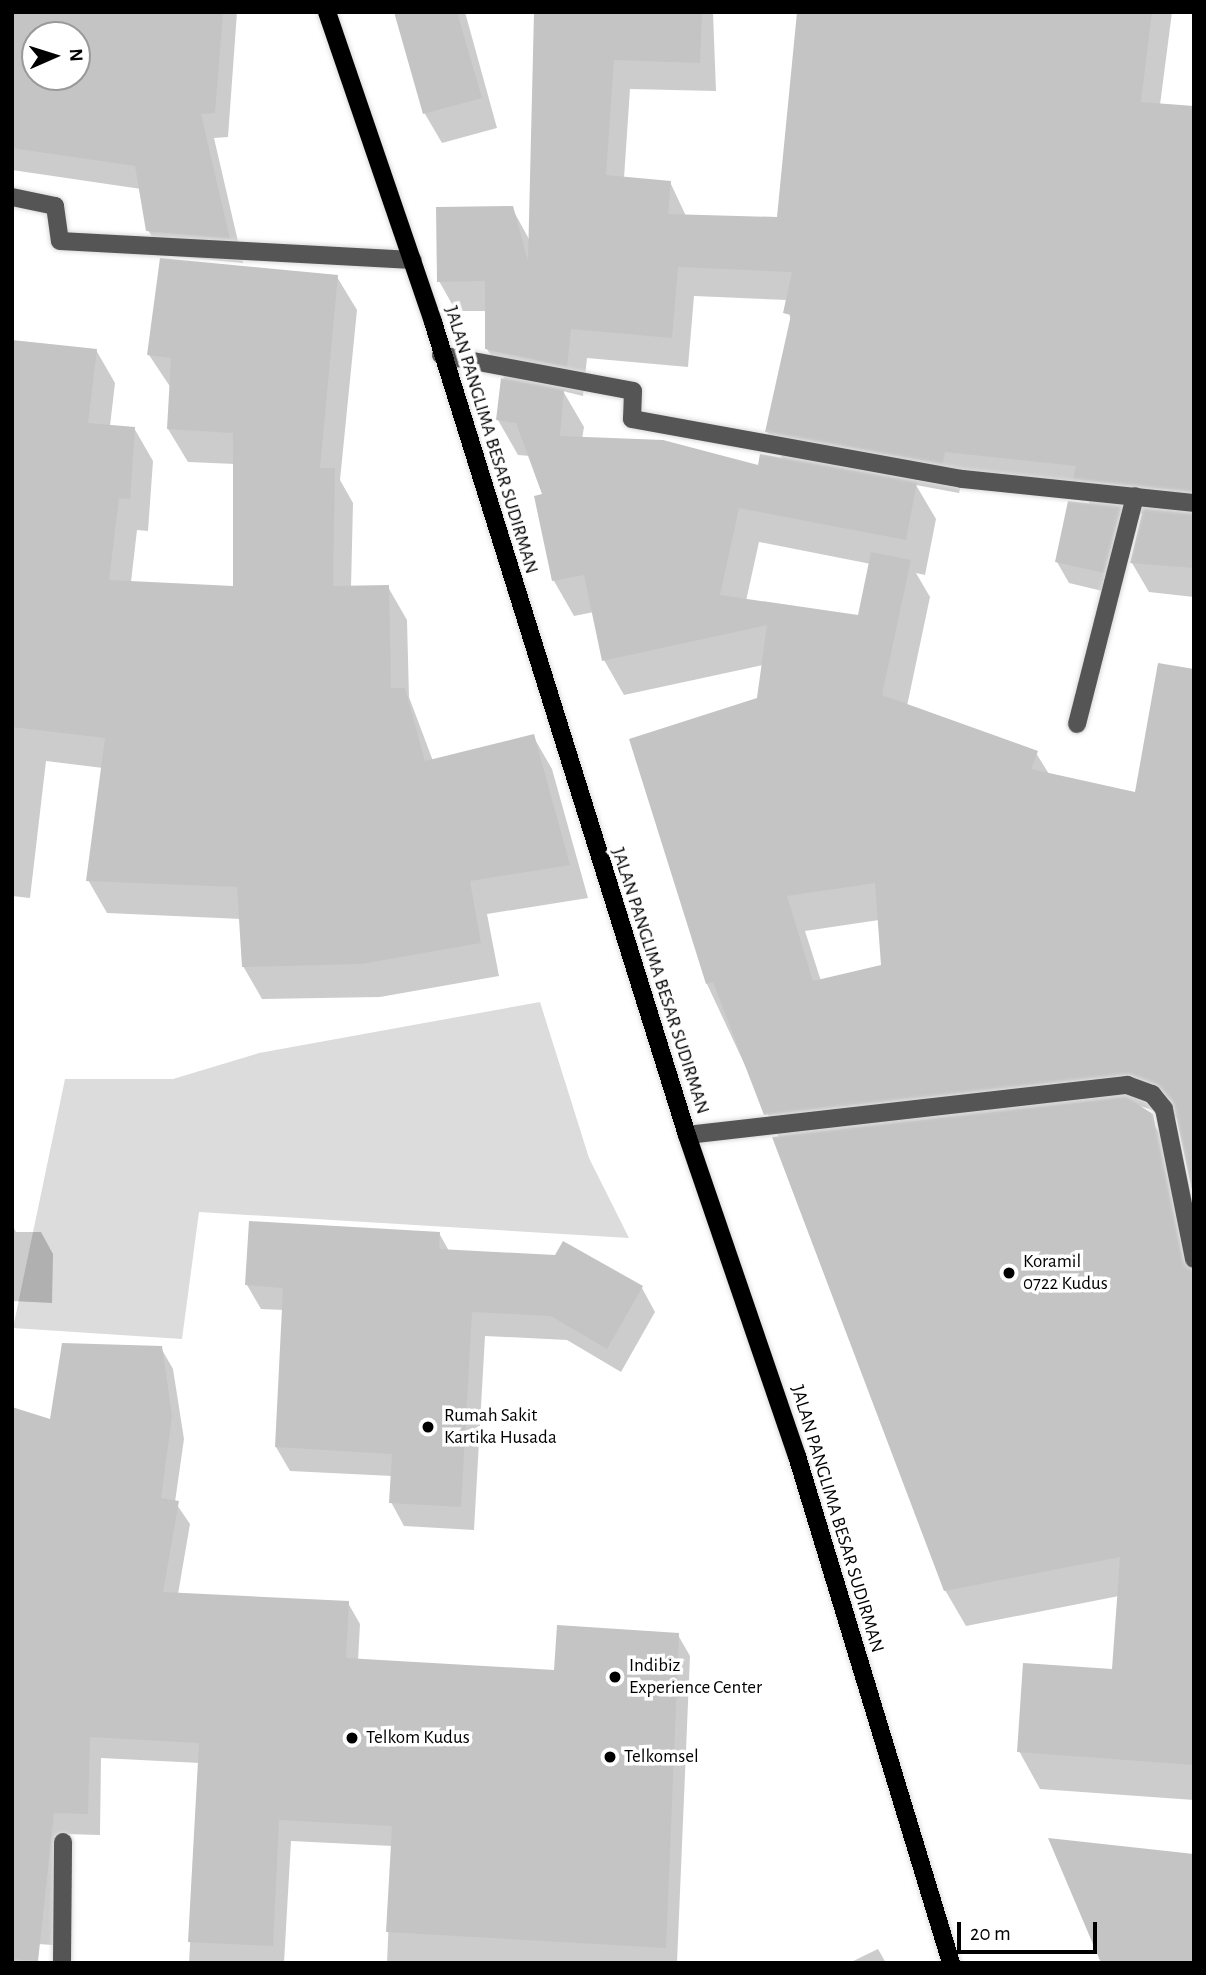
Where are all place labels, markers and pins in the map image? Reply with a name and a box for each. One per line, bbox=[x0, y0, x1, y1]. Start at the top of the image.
place label: Koramil 0722 Kudus bbox=[1023, 1251, 1108, 1295]
marker: Koramil 0722 Kudus bbox=[1001, 1265, 1017, 1281]
place label: Rumah Sakit Kartika Husada bbox=[444, 1405, 557, 1449]
marker: Rumah Sakit Kartika Husada bbox=[418, 1417, 438, 1437]
place label: Indibiz Experience Center bbox=[629, 1655, 762, 1699]
marker: Indibiz Experience Center bbox=[607, 1669, 623, 1685]
place label: Telkom Kudus bbox=[366, 1727, 470, 1749]
marker: Telkom Kudus bbox=[344, 1730, 360, 1746]
place label: Telkomsel bbox=[624, 1746, 699, 1768]
marker: Telkomsel bbox=[602, 1749, 618, 1765]

